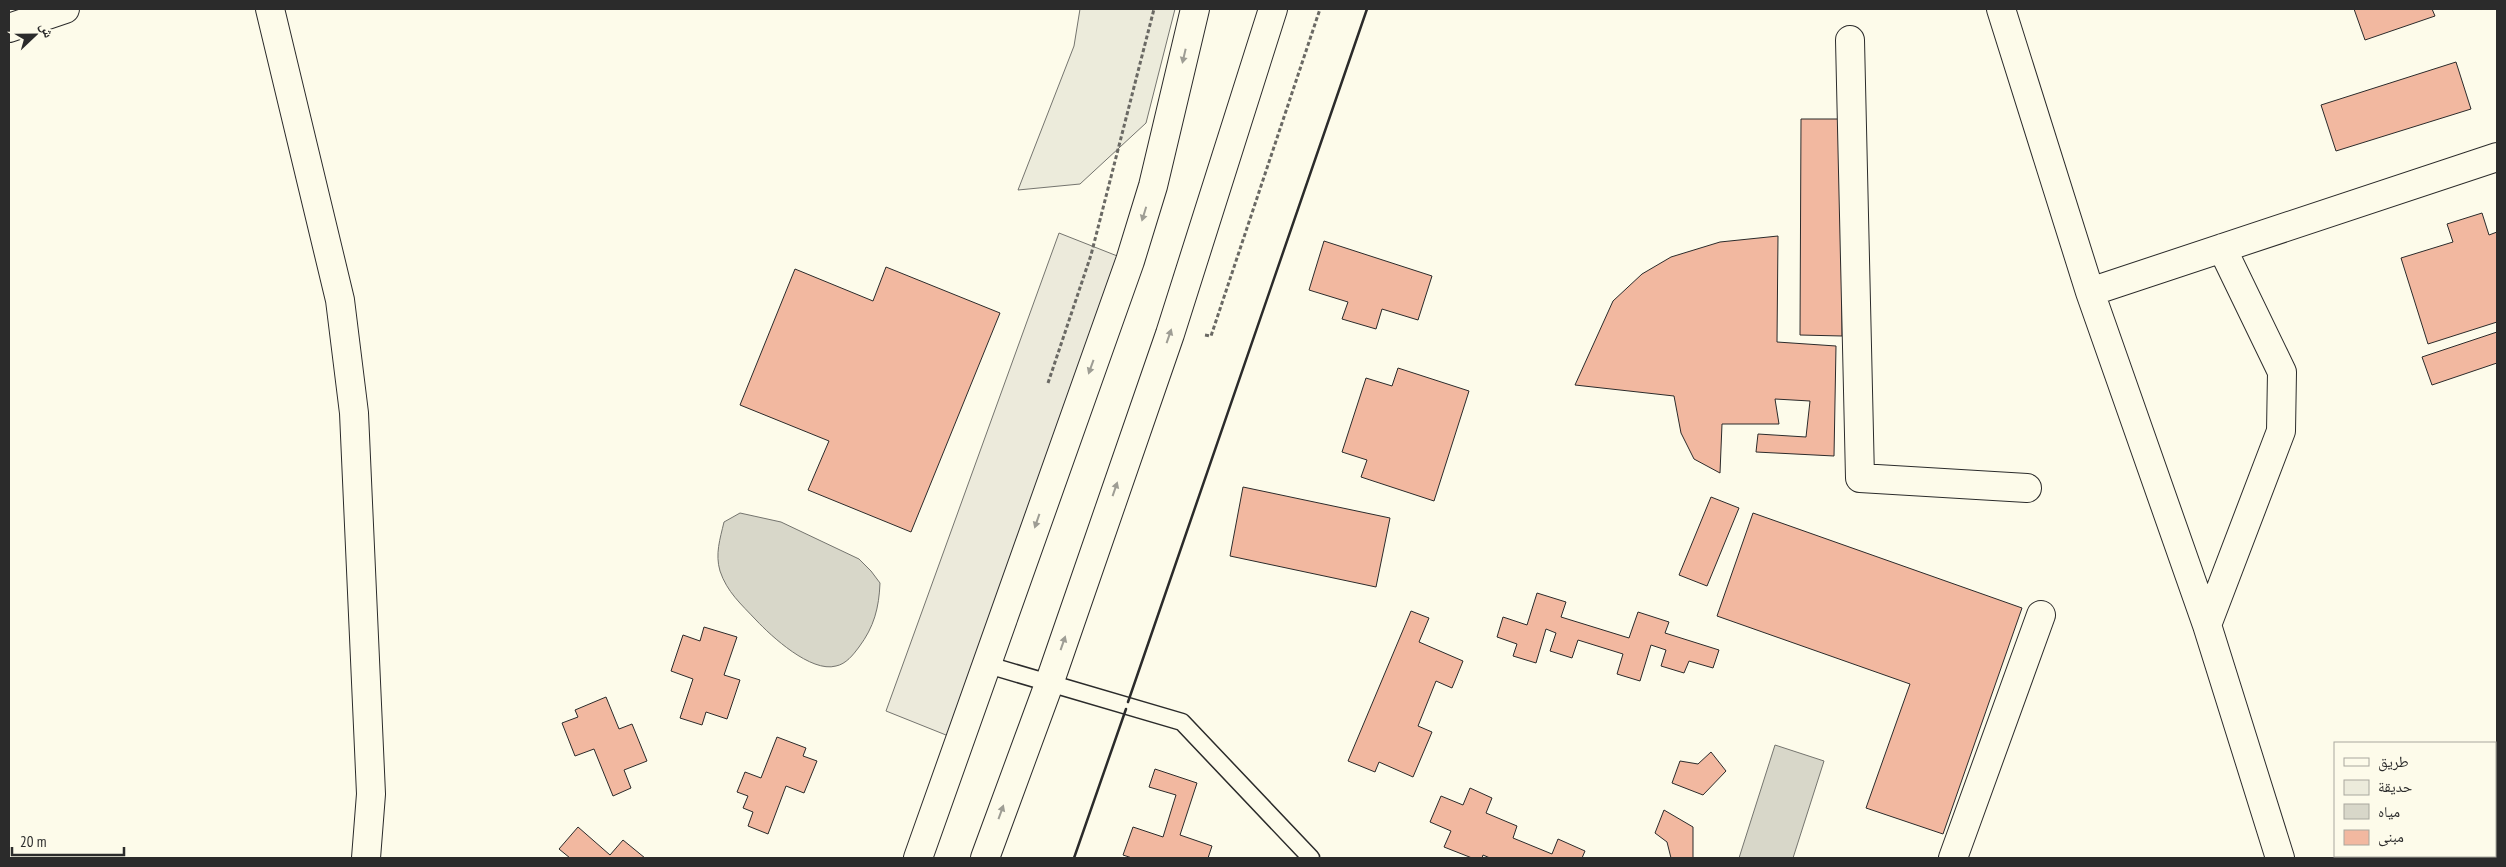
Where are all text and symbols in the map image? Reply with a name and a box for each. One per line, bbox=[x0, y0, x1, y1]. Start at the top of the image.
north arrow bbox=[10, 10, 60, 60]
text: ش bbox=[36, 20, 58, 41]
one-way arrow bbox=[1180, 49, 1188, 64]
one-way arrow bbox=[1140, 206, 1148, 221]
one-way arrow bbox=[1165, 328, 1173, 343]
one-way arrow bbox=[1087, 360, 1094, 375]
one-way arrow bbox=[1112, 482, 1119, 497]
one-way arrow bbox=[1033, 513, 1040, 528]
one-way arrow bbox=[1060, 636, 1067, 651]
legend bbox=[2334, 742, 2496, 857]
text: طريق bbox=[2378, 752, 2409, 772]
text: حديقة bbox=[2378, 777, 2413, 796]
text: مياه bbox=[2378, 802, 2400, 821]
one-way arrow bbox=[998, 805, 1006, 820]
scale bar bbox=[12, 824, 125, 856]
text: مبنى bbox=[2378, 827, 2404, 847]
text: 20 m bbox=[20, 832, 46, 851]

